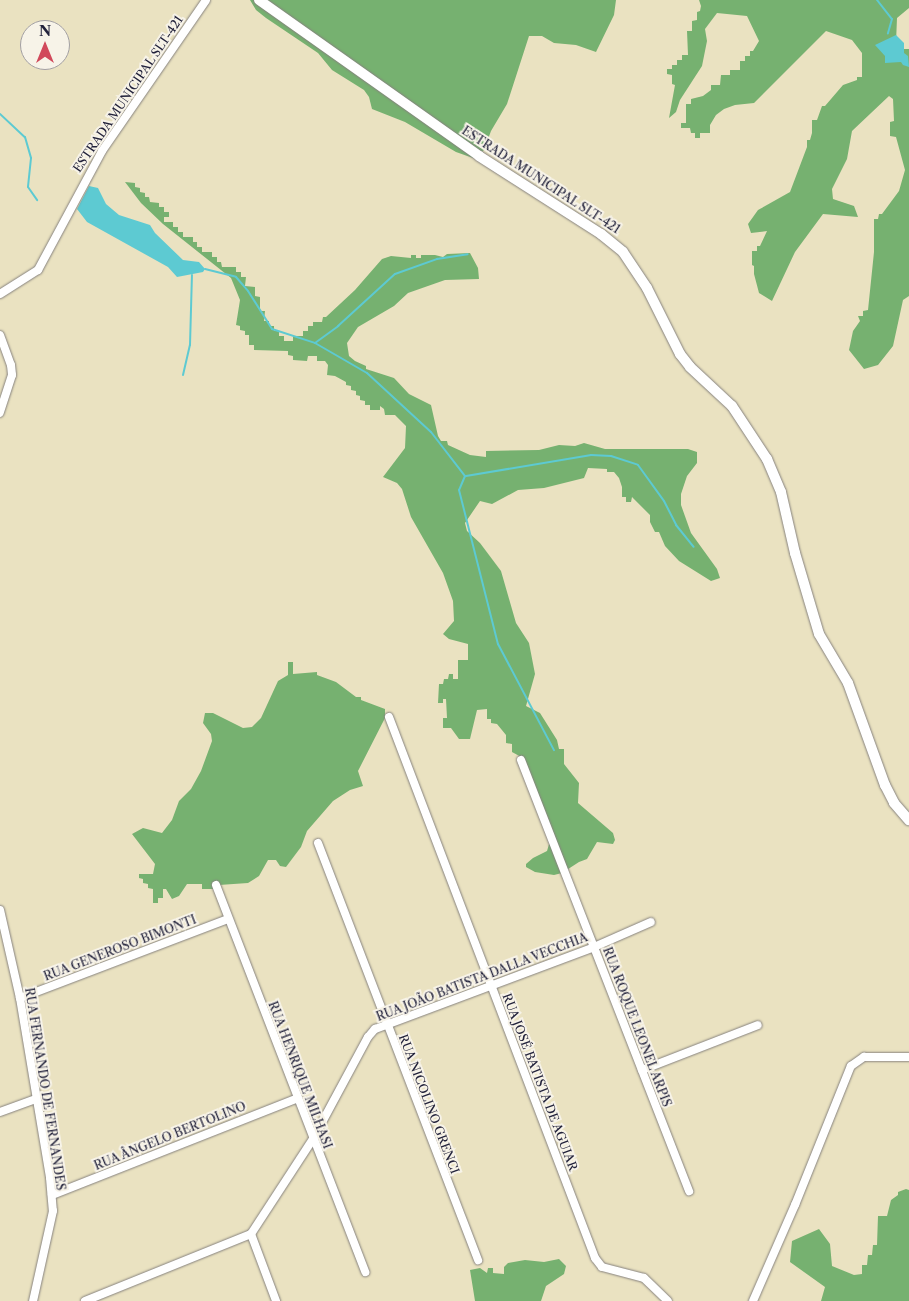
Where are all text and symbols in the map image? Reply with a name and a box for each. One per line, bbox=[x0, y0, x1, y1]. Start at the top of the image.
street label: ESTRADA MUNICIPAL SLT-421 bbox=[70, 13, 186, 175]
north arrow bbox=[20, 20, 70, 70]
text: N bbox=[39, 22, 51, 40]
street label: ESTRADA MUNICIPAL SLT-421 bbox=[459, 123, 623, 237]
street label: RUA GENEROSO BIMONTI bbox=[41, 912, 199, 984]
street label: RUA JOÃO BATISTA DALLA VECCHIA bbox=[373, 930, 591, 1024]
street label: RUA ROQUE LEONEL ARPIS bbox=[600, 944, 674, 1110]
street label: RUA FERNANDO DE FERNANDES bbox=[22, 986, 68, 1192]
street label: RUA JOSÉ BATISTA DE AGUIAR bbox=[499, 991, 581, 1173]
street label: RUA HENRIQUE MILHASI bbox=[265, 999, 335, 1151]
street label: RUA NICOLINO GRENCI bbox=[396, 1032, 462, 1176]
street label: RUA ÂNGELO BERTOLINO bbox=[92, 1099, 248, 1173]

